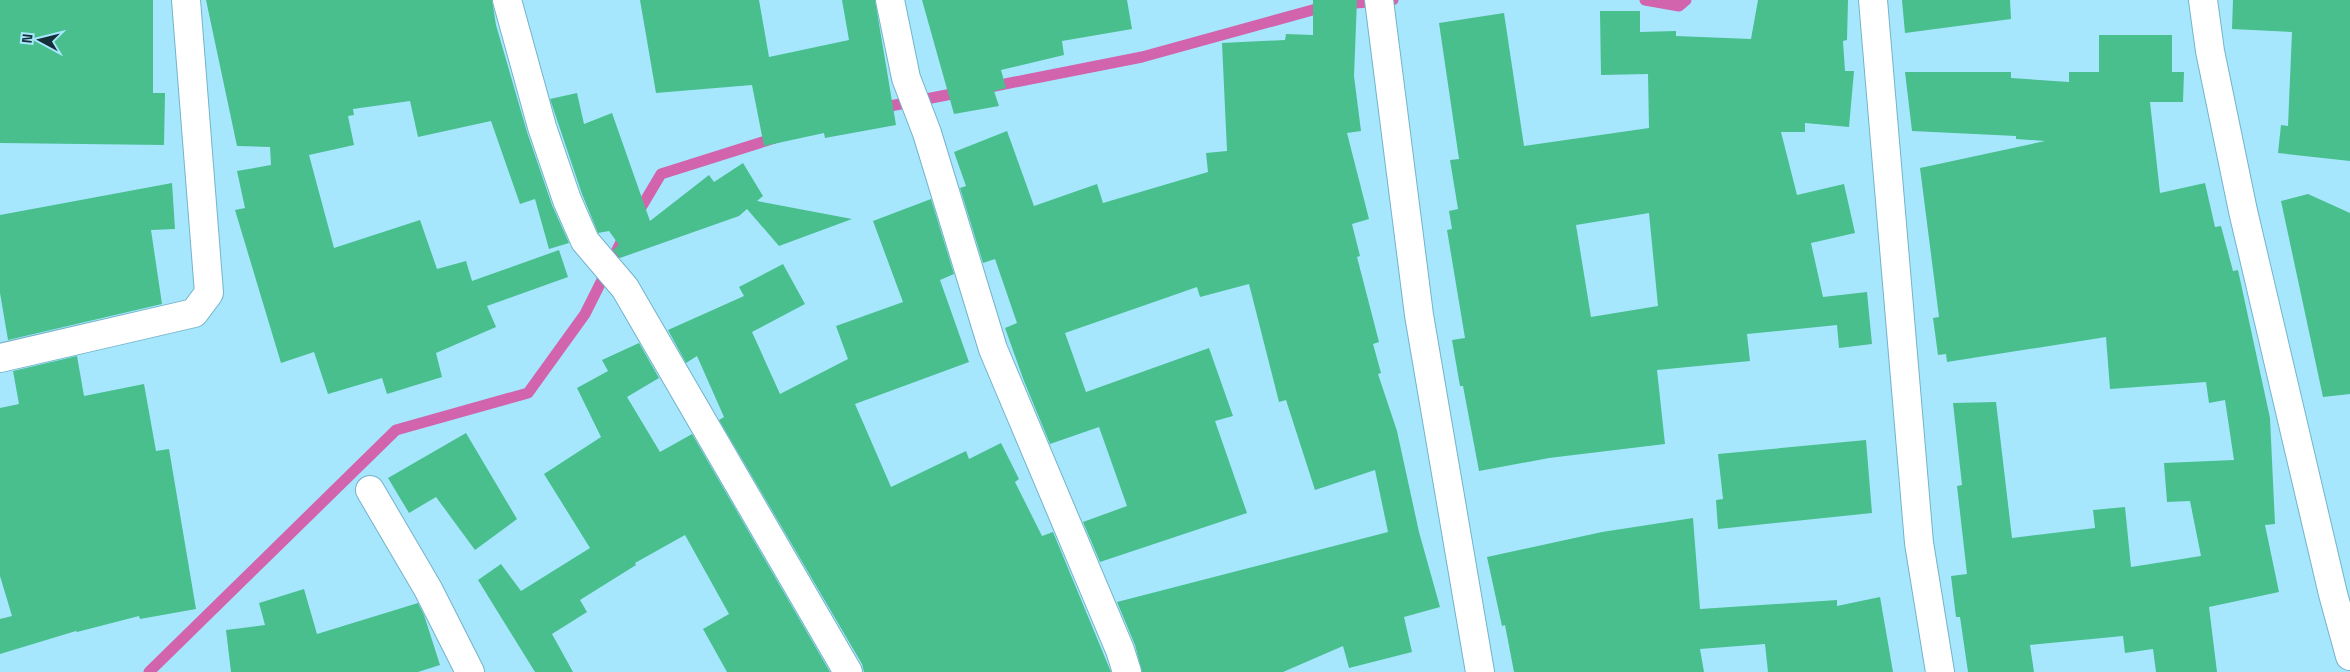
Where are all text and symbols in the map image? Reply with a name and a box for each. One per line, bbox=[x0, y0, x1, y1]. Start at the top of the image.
north arrow bbox=[15, 15, 65, 65]
text: N bbox=[18, 33, 37, 44]

